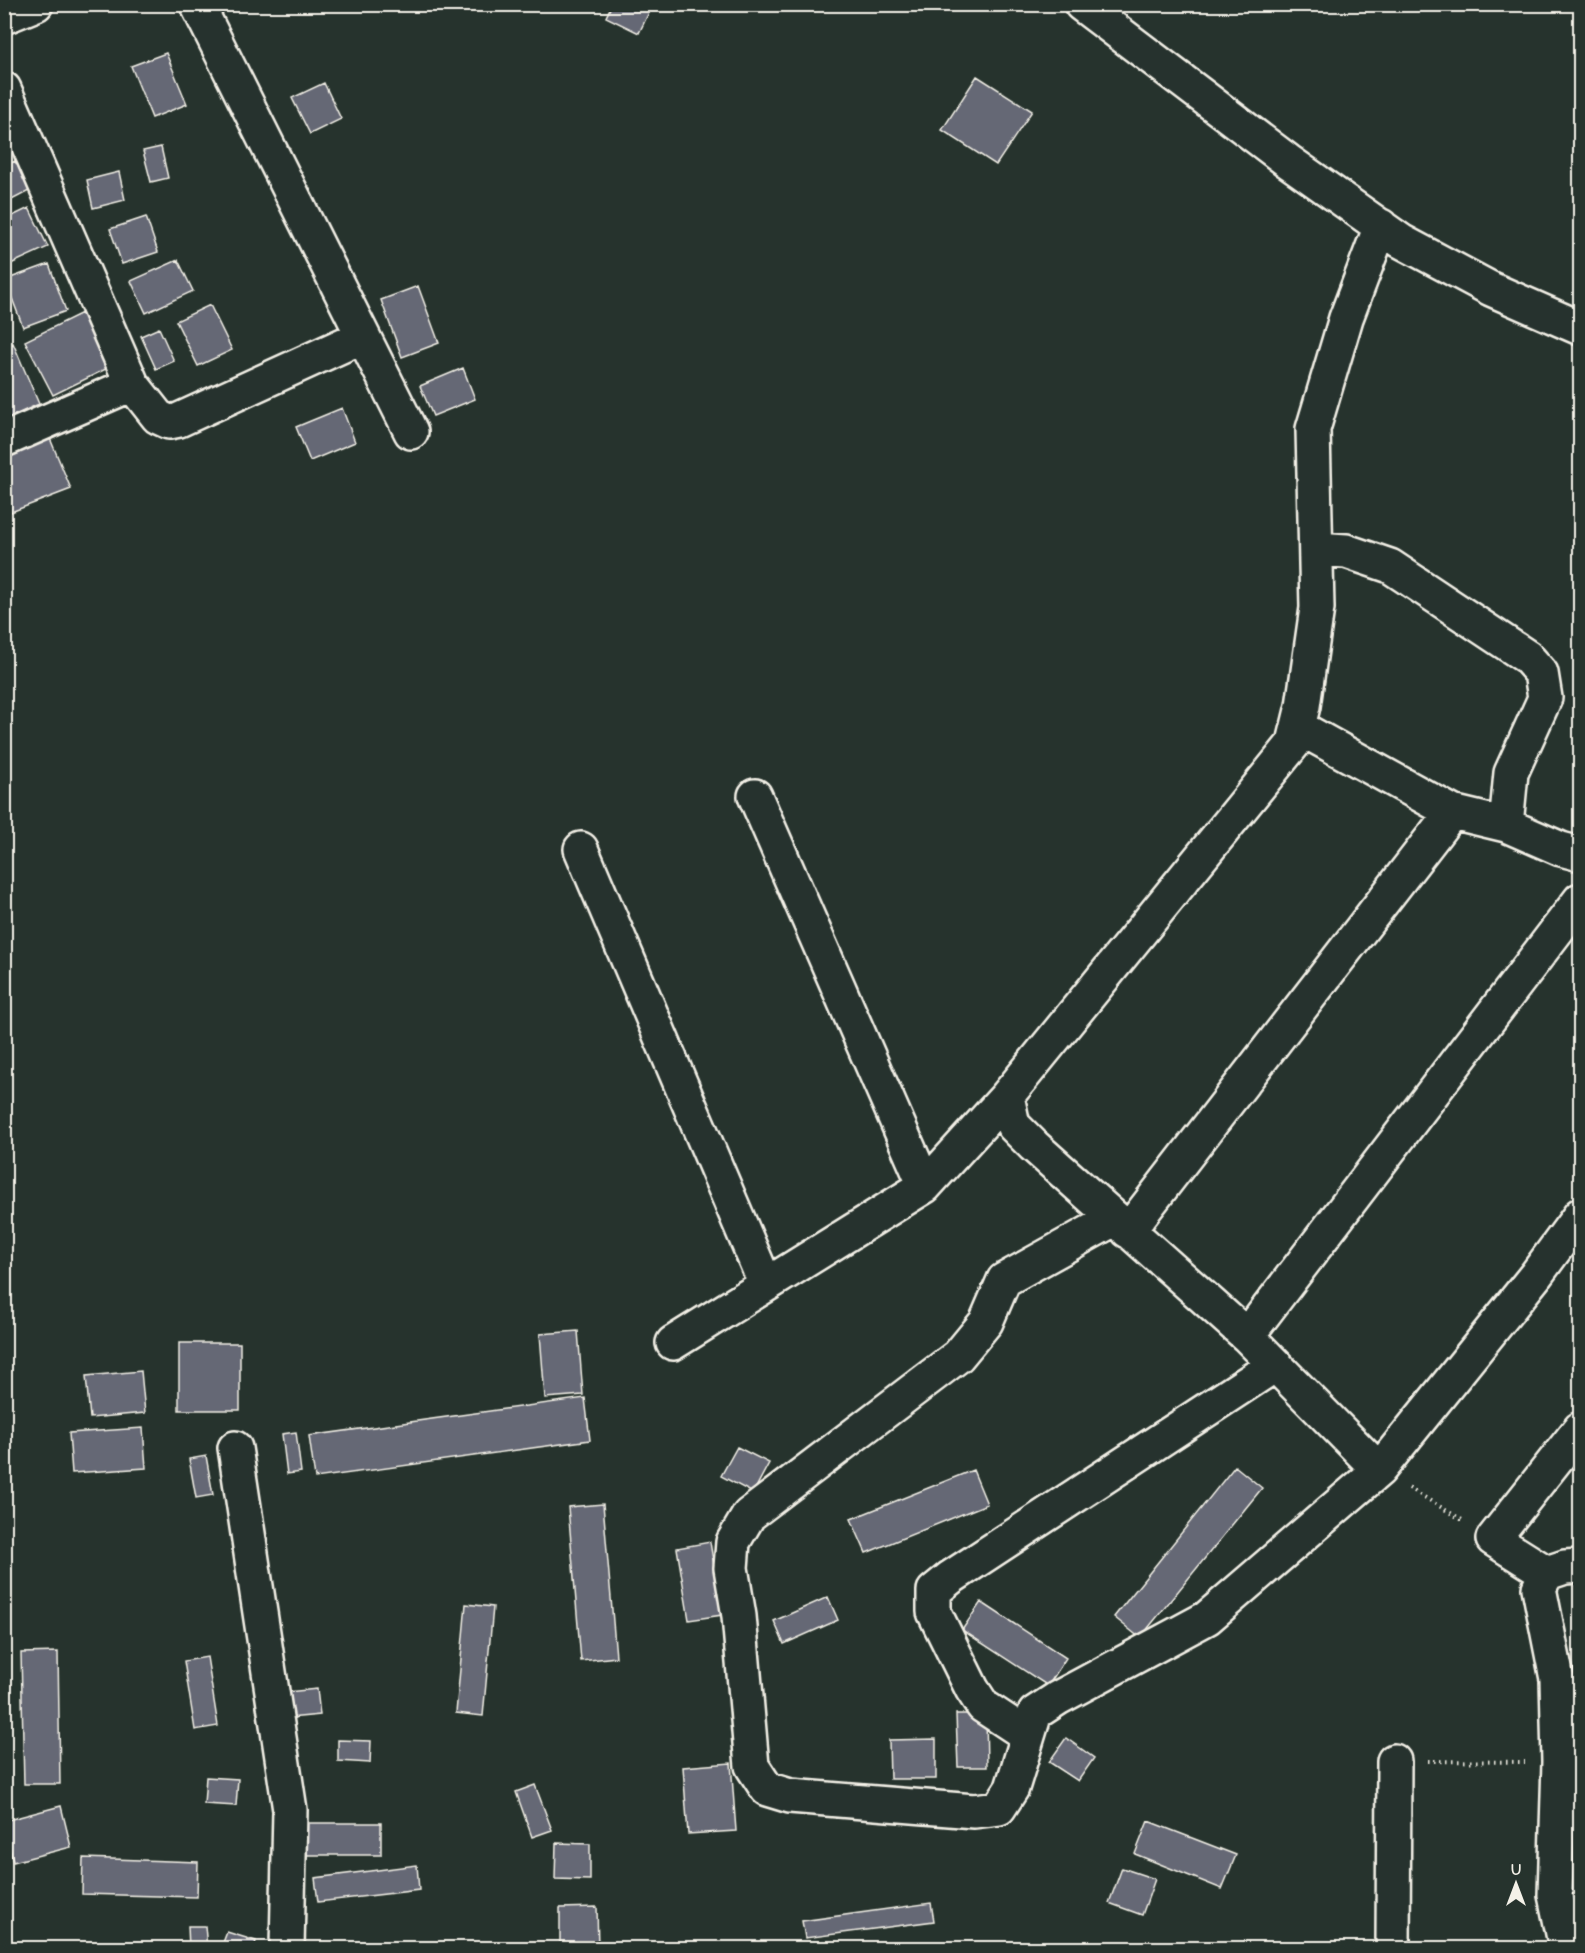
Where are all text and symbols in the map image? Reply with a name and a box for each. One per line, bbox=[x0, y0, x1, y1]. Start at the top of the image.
north arrow bbox=[1486, 1854, 1546, 1914]
text: U bbox=[1511, 1861, 1521, 1879]

